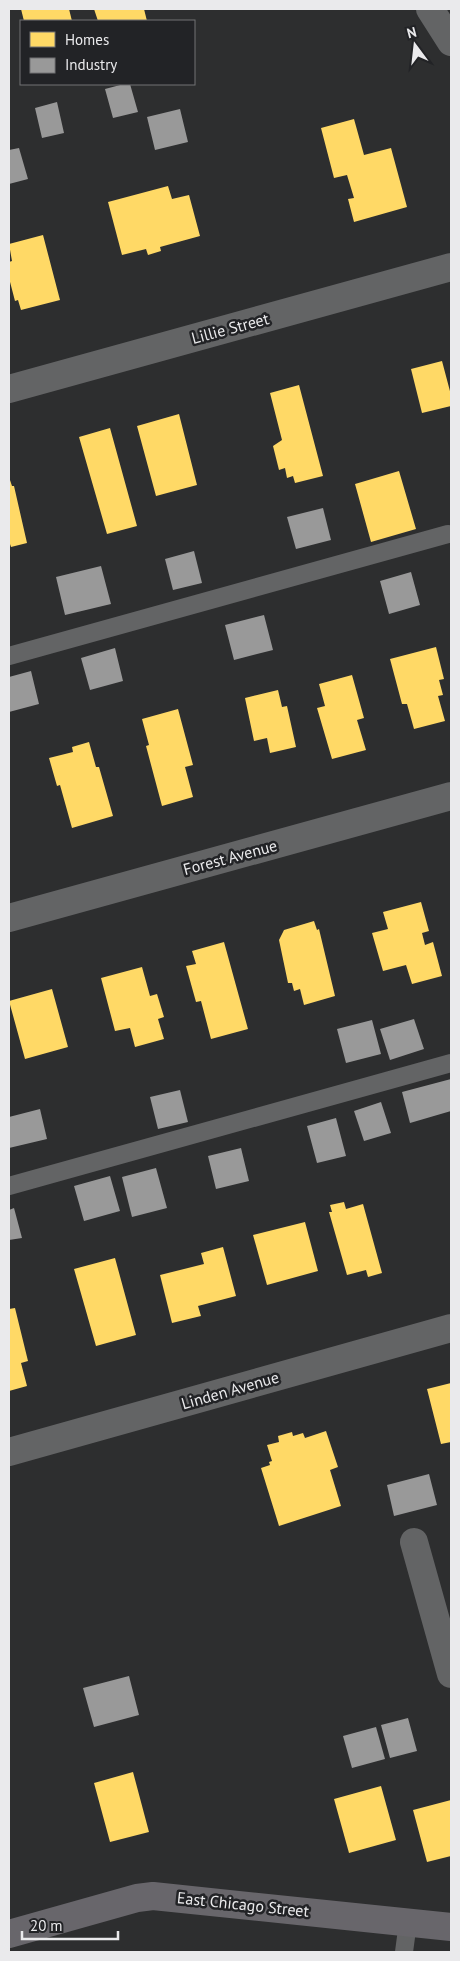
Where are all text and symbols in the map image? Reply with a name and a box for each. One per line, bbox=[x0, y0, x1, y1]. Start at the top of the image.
legend bbox=[20, 20, 195, 85]
north arrow bbox=[390, 20, 440, 70]
text: N bbox=[405, 23, 418, 42]
text: Homes bbox=[65, 30, 109, 49]
text: Industry bbox=[65, 55, 117, 74]
street label: Lillie Street bbox=[189, 308, 272, 348]
street label: Forest Avenue bbox=[181, 835, 279, 879]
street label: Linden Avenue bbox=[179, 1367, 281, 1413]
street label: East Chicago Street bbox=[176, 1887, 311, 1921]
scale bar bbox=[22, 1908, 119, 1940]
text: 20 m bbox=[30, 1916, 63, 1935]

